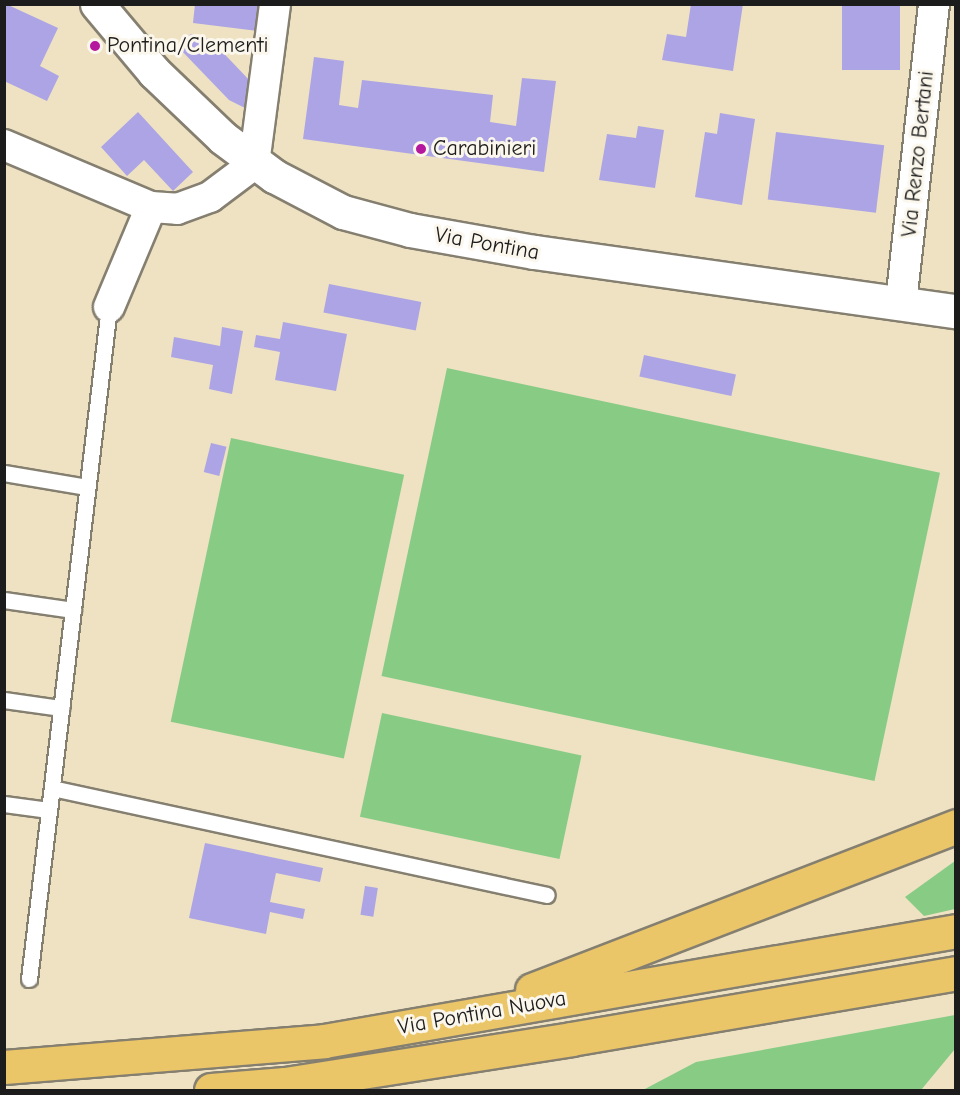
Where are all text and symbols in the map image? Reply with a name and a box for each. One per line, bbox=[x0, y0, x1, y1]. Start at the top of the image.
place label: Pontina/Clementi bbox=[107, 33, 269, 59]
marker: Pontina/Clementi bbox=[88, 39, 102, 53]
street label: Via Renzo Bertani bbox=[896, 70, 940, 238]
place label: Carabinieri bbox=[433, 136, 536, 162]
marker: Carabinieri bbox=[414, 142, 428, 156]
street label: Via Pontina bbox=[433, 222, 541, 266]
street label: Via Pontina Nuova bbox=[396, 985, 568, 1041]

